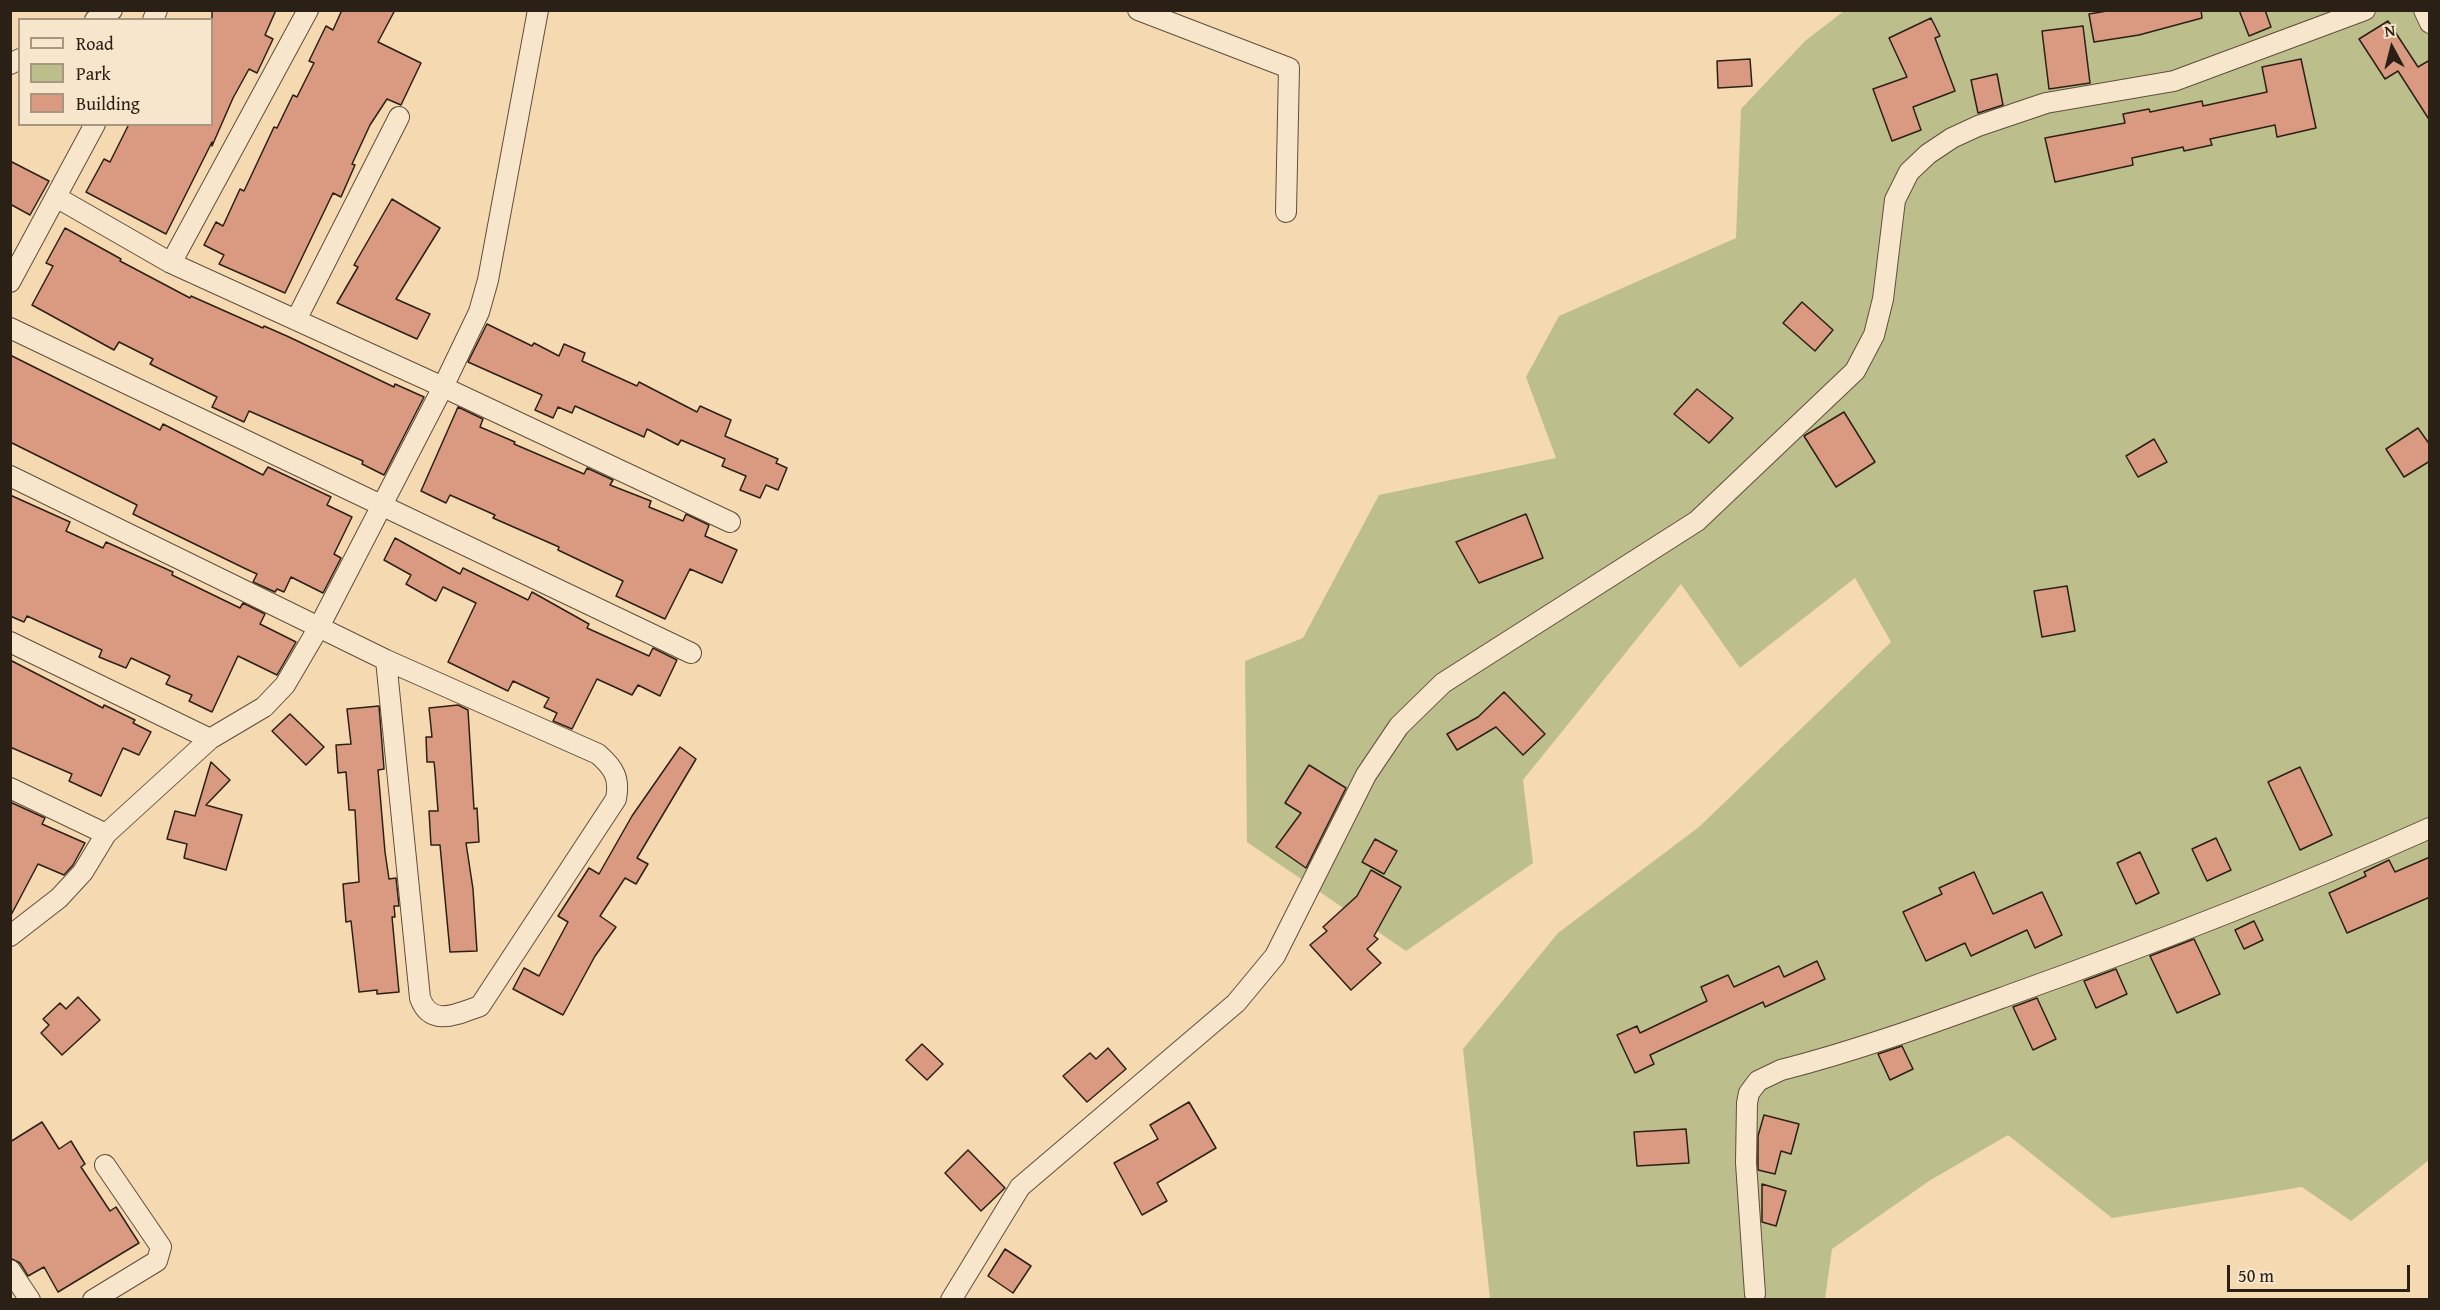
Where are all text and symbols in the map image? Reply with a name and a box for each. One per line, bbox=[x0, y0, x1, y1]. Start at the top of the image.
legend bbox=[18, 18, 213, 126]
north arrow bbox=[2362, 18, 2422, 78]
text: N bbox=[2383, 18, 2397, 43]
text: Road bbox=[76, 30, 114, 57]
text: Park bbox=[76, 60, 111, 87]
text: Building bbox=[76, 90, 140, 117]
scale bar bbox=[2230, 1253, 2413, 1291]
text: 50 m bbox=[2238, 1262, 2274, 1289]

